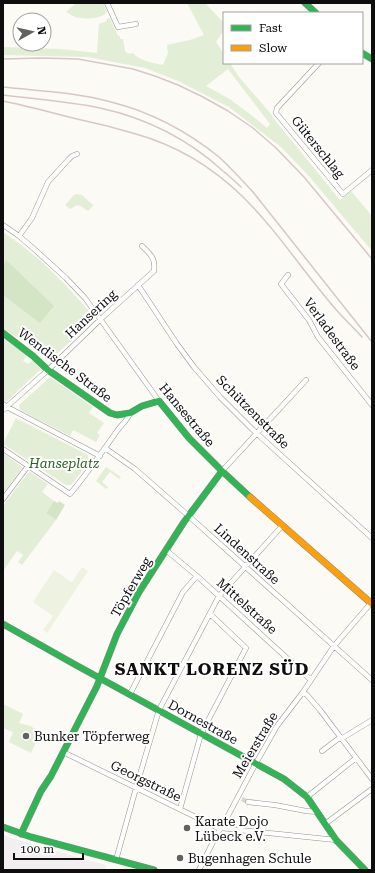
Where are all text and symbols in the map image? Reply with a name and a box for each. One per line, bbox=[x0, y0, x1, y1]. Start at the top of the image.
north arrow bbox=[12, 12, 52, 52]
legend bbox=[223, 12, 363, 64]
text: Fast bbox=[259, 21, 283, 35]
text: N bbox=[34, 26, 49, 36]
text: Slow bbox=[259, 41, 287, 55]
street label: Güterschlag bbox=[288, 113, 348, 182]
street label: Hansering bbox=[62, 286, 120, 342]
street label: Verladestraße bbox=[301, 295, 363, 373]
street label: Wendische Straße bbox=[15, 325, 115, 405]
street label: Schützenstraße bbox=[213, 372, 293, 452]
street label: Hansestraße bbox=[156, 380, 218, 450]
park label: Hanseplatz bbox=[28, 456, 100, 471]
street label: Lindenstraße bbox=[211, 521, 283, 587]
street label: Töpferweg bbox=[108, 554, 155, 620]
street label: Mittelstraße bbox=[214, 575, 280, 637]
district label: SANKT LORENZ SÜD bbox=[115, 659, 309, 679]
street label: Dornestraße bbox=[165, 697, 241, 747]
street label: Meierstraße bbox=[229, 709, 281, 781]
place label: Bunker Töpferweg bbox=[34, 729, 150, 744]
marker: Bunker Töpferweg bbox=[21, 731, 31, 741]
street label: Georgstraße bbox=[108, 757, 184, 805]
place label: Karate Dojo Lübeck e.V. bbox=[195, 814, 269, 844]
marker: Karate Dojo Lübeck e.V. bbox=[182, 823, 192, 833]
scale bar bbox=[14, 835, 83, 861]
text: 100 m bbox=[20, 842, 54, 856]
place label: Bugenhagen Schule bbox=[188, 851, 311, 866]
marker: Bugenhagen Schule bbox=[175, 853, 185, 863]

